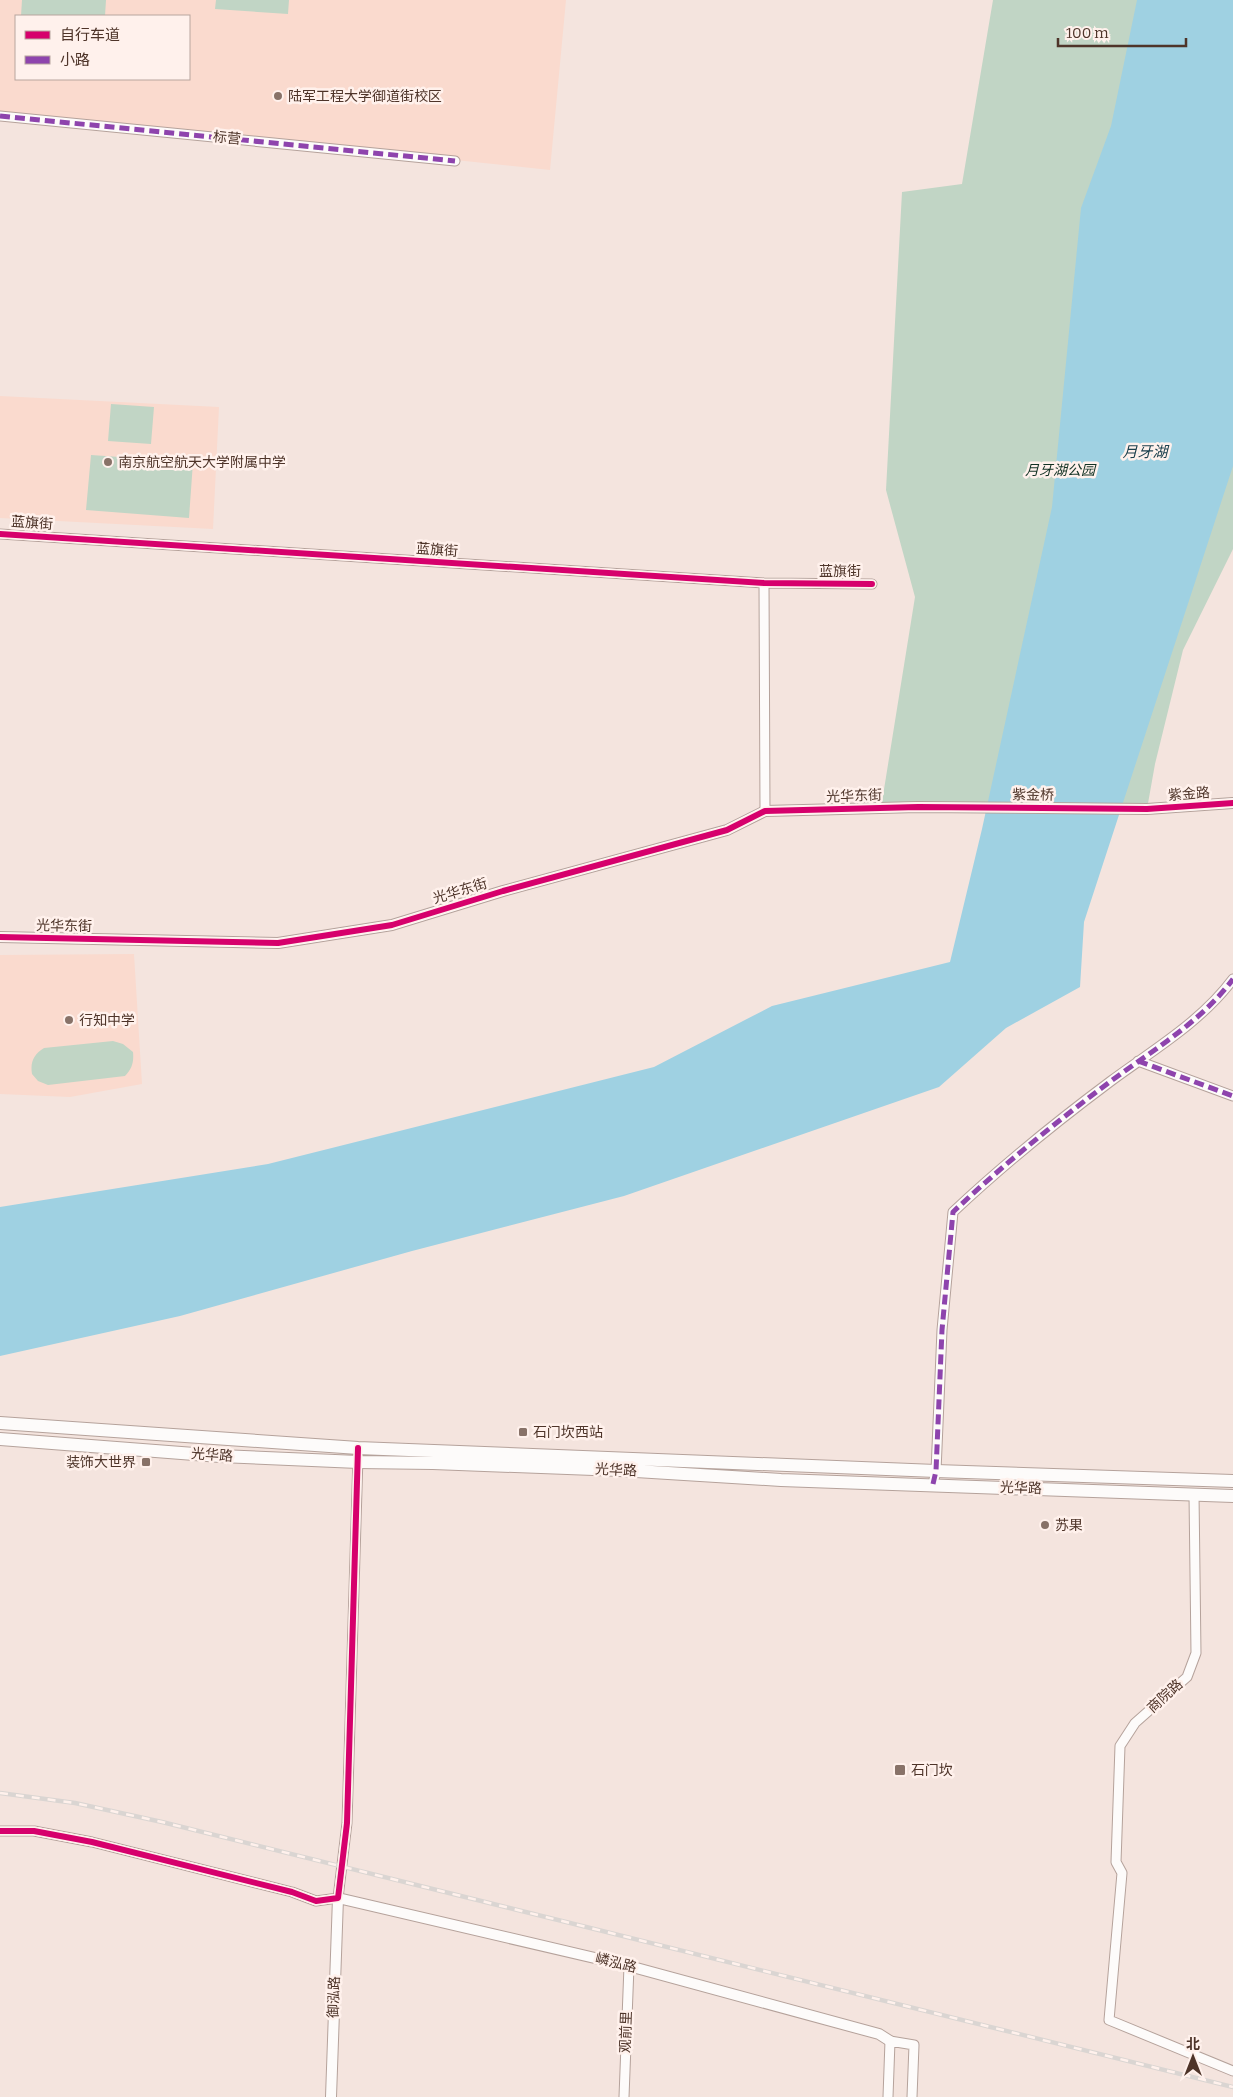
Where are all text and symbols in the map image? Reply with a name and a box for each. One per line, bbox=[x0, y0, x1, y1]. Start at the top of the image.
legend bbox=[15, 15, 190, 80]
scale bar bbox=[1058, 15, 1186, 47]
text: 100 m bbox=[1066, 24, 1109, 42]
text: 自行车道 bbox=[60, 26, 120, 44]
text: 小路 bbox=[60, 51, 90, 69]
place label: 陆军工程大学御道街校区 bbox=[288, 88, 442, 105]
marker: 陆军工程大学御道街校区 bbox=[272, 90, 284, 102]
street label: 标营 bbox=[212, 128, 242, 148]
water label: 月牙湖 bbox=[1122, 443, 1169, 461]
place label: 南京航空航天大学附属中学 bbox=[118, 454, 286, 471]
marker: 南京航空航天大学附属中学 bbox=[102, 456, 114, 468]
park label: 月牙湖公园 bbox=[1025, 462, 1097, 479]
street label: 蓝旗街 bbox=[10, 513, 54, 533]
street label: 蓝旗街 bbox=[415, 540, 459, 560]
street label: 蓝旗街 bbox=[819, 563, 861, 580]
street label: 紫金路 bbox=[1167, 784, 1211, 804]
street label: 紫金桥 bbox=[1012, 786, 1054, 804]
street label: 光华东街 bbox=[826, 787, 882, 805]
street label: 光华东街 bbox=[431, 875, 489, 907]
street label: 光华东街 bbox=[36, 917, 92, 935]
place label: 行知中学 bbox=[79, 1012, 135, 1029]
marker: 行知中学 bbox=[63, 1014, 75, 1026]
place label: 石门坎西站 bbox=[533, 1424, 603, 1441]
marker: 石门坎西站 bbox=[517, 1426, 529, 1438]
street label: 光华路 bbox=[190, 1445, 234, 1465]
place label: 装饰大世界 bbox=[66, 1454, 136, 1471]
marker: 装饰大世界 bbox=[140, 1456, 152, 1468]
street label: 光华路 bbox=[595, 1460, 637, 1480]
street label: 光华路 bbox=[1000, 1479, 1042, 1497]
place label: 苏果 bbox=[1055, 1517, 1083, 1534]
marker: 苏果 bbox=[1039, 1519, 1051, 1531]
street label: 商院路 bbox=[1144, 1676, 1186, 1716]
place label: 石门坎 bbox=[911, 1762, 953, 1779]
marker: 石门坎 bbox=[893, 1763, 907, 1777]
street label: 嶙泓路 bbox=[594, 1950, 638, 1976]
street label: 御泓路 bbox=[325, 1976, 343, 2018]
street label: 观前里 bbox=[617, 2011, 635, 2053]
north arrow bbox=[1168, 2032, 1218, 2082]
text: 北 bbox=[1186, 2036, 1200, 2053]

